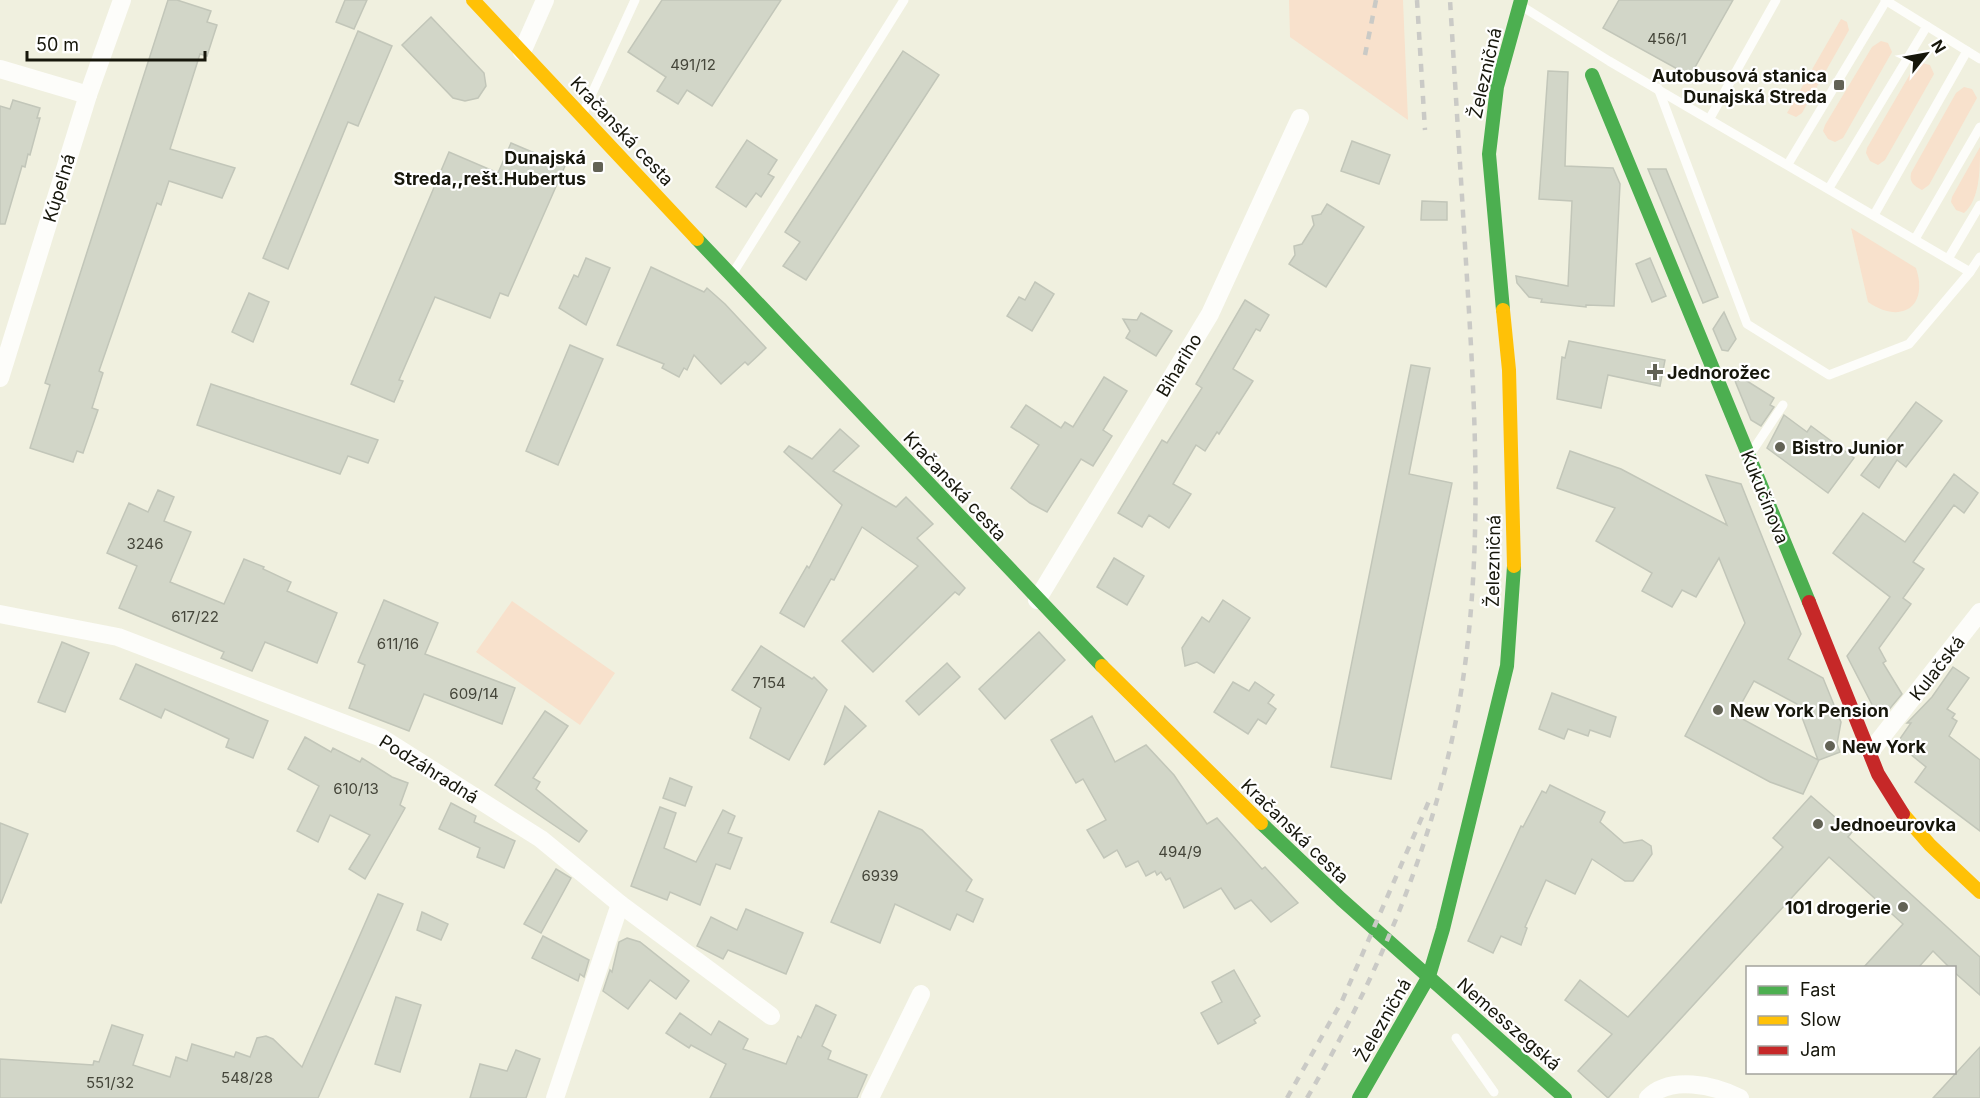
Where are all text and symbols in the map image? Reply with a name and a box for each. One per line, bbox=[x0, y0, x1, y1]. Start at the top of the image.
scale bar bbox=[27, 24, 206, 62]
north arrow bbox=[1896, 24, 1956, 84]
street label: Železničná bbox=[1463, 25, 1506, 120]
house number: 456/1 bbox=[1647, 29, 1687, 48]
text: 50 m bbox=[36, 34, 79, 55]
text: N bbox=[1927, 36, 1951, 57]
house number: 491/12 bbox=[670, 55, 716, 74]
place label: Autobusová stanica Dunajská Streda bbox=[1652, 65, 1827, 107]
street label: Kračanská cesta bbox=[566, 72, 678, 190]
marker: Autobusová stanica Dunajská Streda bbox=[1832, 78, 1846, 92]
place label: Dunajská Streda,,rešt.Hubertus bbox=[394, 147, 586, 189]
street label: Kúpeľná bbox=[39, 151, 79, 225]
marker: Dunajská Streda,,rešt.Hubertus bbox=[591, 160, 605, 174]
street label: Bihariho bbox=[1152, 330, 1206, 400]
place label: Jednorožec bbox=[1667, 362, 1771, 383]
marker: Jednorožec bbox=[1648, 365, 1662, 379]
street label: Kračanská cesta bbox=[899, 427, 1011, 545]
place label: Bistro Junior bbox=[1792, 437, 1904, 458]
marker: Bistro Junior bbox=[1773, 440, 1787, 454]
street label: Kukučínova bbox=[1737, 447, 1793, 547]
street label: Železničná bbox=[1481, 515, 1504, 607]
house number: 3246 bbox=[126, 534, 164, 553]
house number: 617/22 bbox=[171, 607, 219, 626]
street label: Kulačská bbox=[1905, 631, 1969, 705]
house number: 611/16 bbox=[377, 634, 419, 653]
house number: 7154 bbox=[752, 673, 786, 692]
house number: 609/14 bbox=[449, 684, 499, 703]
place label: New York Pension bbox=[1730, 700, 1889, 721]
marker: New York Pension bbox=[1711, 703, 1725, 717]
street label: Podzáhradná bbox=[376, 730, 482, 808]
place label: New York bbox=[1842, 736, 1927, 757]
marker: New York bbox=[1823, 739, 1837, 753]
street label: Kračanská cesta bbox=[1237, 774, 1353, 888]
house number: 610/13 bbox=[333, 779, 379, 798]
place label: Jednoeurovka bbox=[1830, 814, 1956, 835]
marker: Jednoeurovka bbox=[1811, 817, 1825, 831]
house number: 494/9 bbox=[1158, 842, 1202, 861]
house number: 6939 bbox=[861, 866, 899, 885]
place label: 101 drogerie bbox=[1785, 897, 1891, 918]
marker: 101 drogerie bbox=[1896, 900, 1910, 914]
legend bbox=[1746, 966, 1956, 1074]
street label: Nemesszegská bbox=[1453, 973, 1565, 1075]
street label: Železničná bbox=[1350, 974, 1415, 1065]
text: Fast bbox=[1800, 979, 1836, 1000]
text: Slow bbox=[1800, 1009, 1841, 1030]
text: Jam bbox=[1800, 1039, 1836, 1060]
house number: 548/28 bbox=[221, 1068, 273, 1087]
house number: 551/32 bbox=[86, 1073, 134, 1092]

